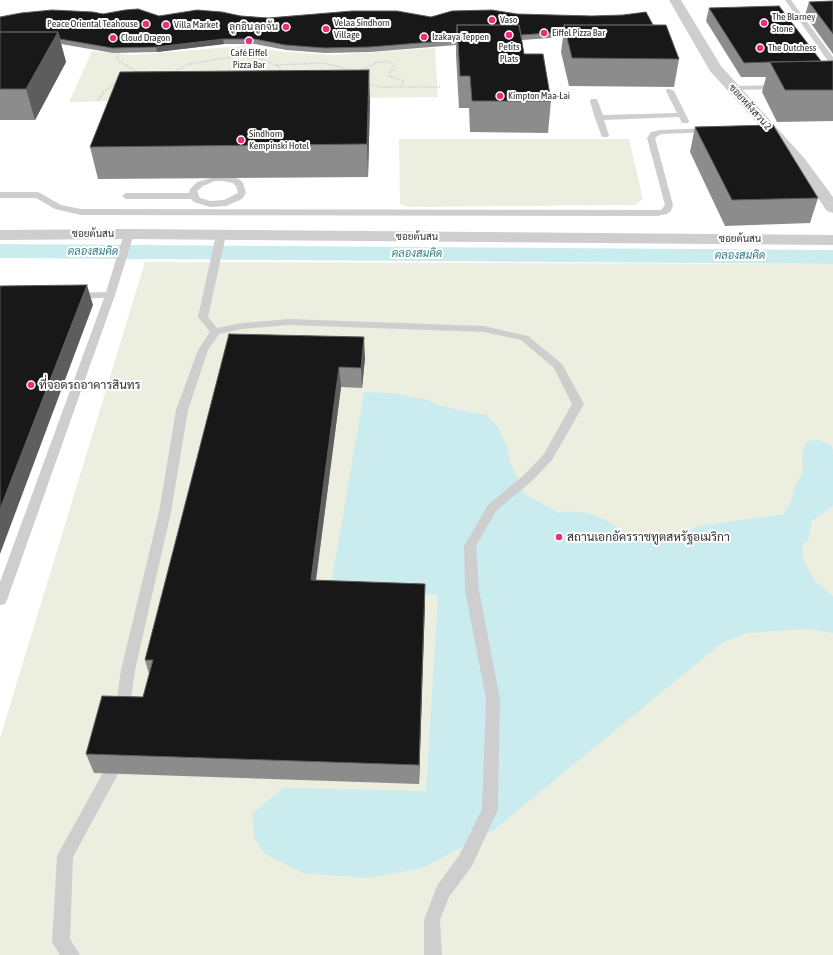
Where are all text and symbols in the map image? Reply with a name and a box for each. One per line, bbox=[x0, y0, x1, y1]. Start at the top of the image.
place label: The Blarney Stone bbox=[772, 11, 815, 34]
place label: Vaso bbox=[500, 14, 517, 26]
marker: Vaso bbox=[487, 15, 497, 25]
place label: Velaa Sindhorn Village bbox=[334, 17, 390, 40]
place label: Peace Oriental Teahouse bbox=[47, 18, 138, 30]
marker: The Blarney Stone bbox=[759, 18, 769, 28]
marker: Peace Oriental Teahouse bbox=[141, 19, 151, 29]
place label: Villa Market bbox=[174, 19, 218, 31]
marker: Villa Market bbox=[161, 20, 171, 30]
place label: ลูกอิน ลูกจัน bbox=[229, 21, 278, 33]
marker: ลูกอิน ลูกจัน bbox=[281, 22, 291, 32]
marker: Velaa Sindhorn Village bbox=[321, 24, 331, 34]
place label: Eiffel Pizza Bar bbox=[552, 27, 605, 39]
marker: Eiffel Pizza Bar bbox=[539, 28, 549, 38]
marker: Petits Plats bbox=[504, 30, 514, 40]
place label: Izakaya Teppen bbox=[432, 31, 489, 43]
place label: Cloud Dragon bbox=[121, 32, 170, 44]
marker: Izakaya Teppen bbox=[419, 32, 429, 42]
marker: Cloud Dragon bbox=[108, 33, 118, 43]
marker: Café Eiffel Pizza Bar bbox=[244, 36, 254, 46]
place label: Petits Plats bbox=[499, 41, 519, 64]
place label: The Dutchess bbox=[768, 42, 816, 54]
marker: The Dutchess bbox=[755, 43, 765, 53]
place label: Café Eiffel Pizza Bar bbox=[231, 47, 267, 70]
street label: ซอยหลังสวน 2 bbox=[726, 82, 774, 132]
place label: Kimpton Maa-Lai bbox=[508, 90, 570, 102]
marker: Kimpton Maa-Lai bbox=[495, 91, 505, 101]
place label: Sindhorn Kempinski Hotel bbox=[249, 128, 309, 152]
marker: Sindhorn Kempinski Hotel bbox=[236, 135, 246, 145]
street label: ซอยต้นสน bbox=[72, 228, 114, 240]
street label: ซอยต้นสน bbox=[396, 231, 438, 243]
street label: ซอยต้นสน bbox=[719, 233, 761, 245]
water label: คลองสมคิด bbox=[68, 245, 118, 259]
water label: คลองสมคิด bbox=[392, 247, 442, 261]
water label: คลองสมคิด bbox=[715, 249, 765, 263]
place label: ที่จอดรถอาคารสินทร bbox=[39, 378, 141, 392]
marker: ที่จอดรถอาคารสินทร bbox=[26, 380, 36, 390]
place label: สถานเอกอัครราชทูตสหรัฐอเมริกา bbox=[567, 530, 730, 544]
marker: สถานเอกอัครราชทูตสหรัฐอเมริกา bbox=[554, 532, 564, 542]

